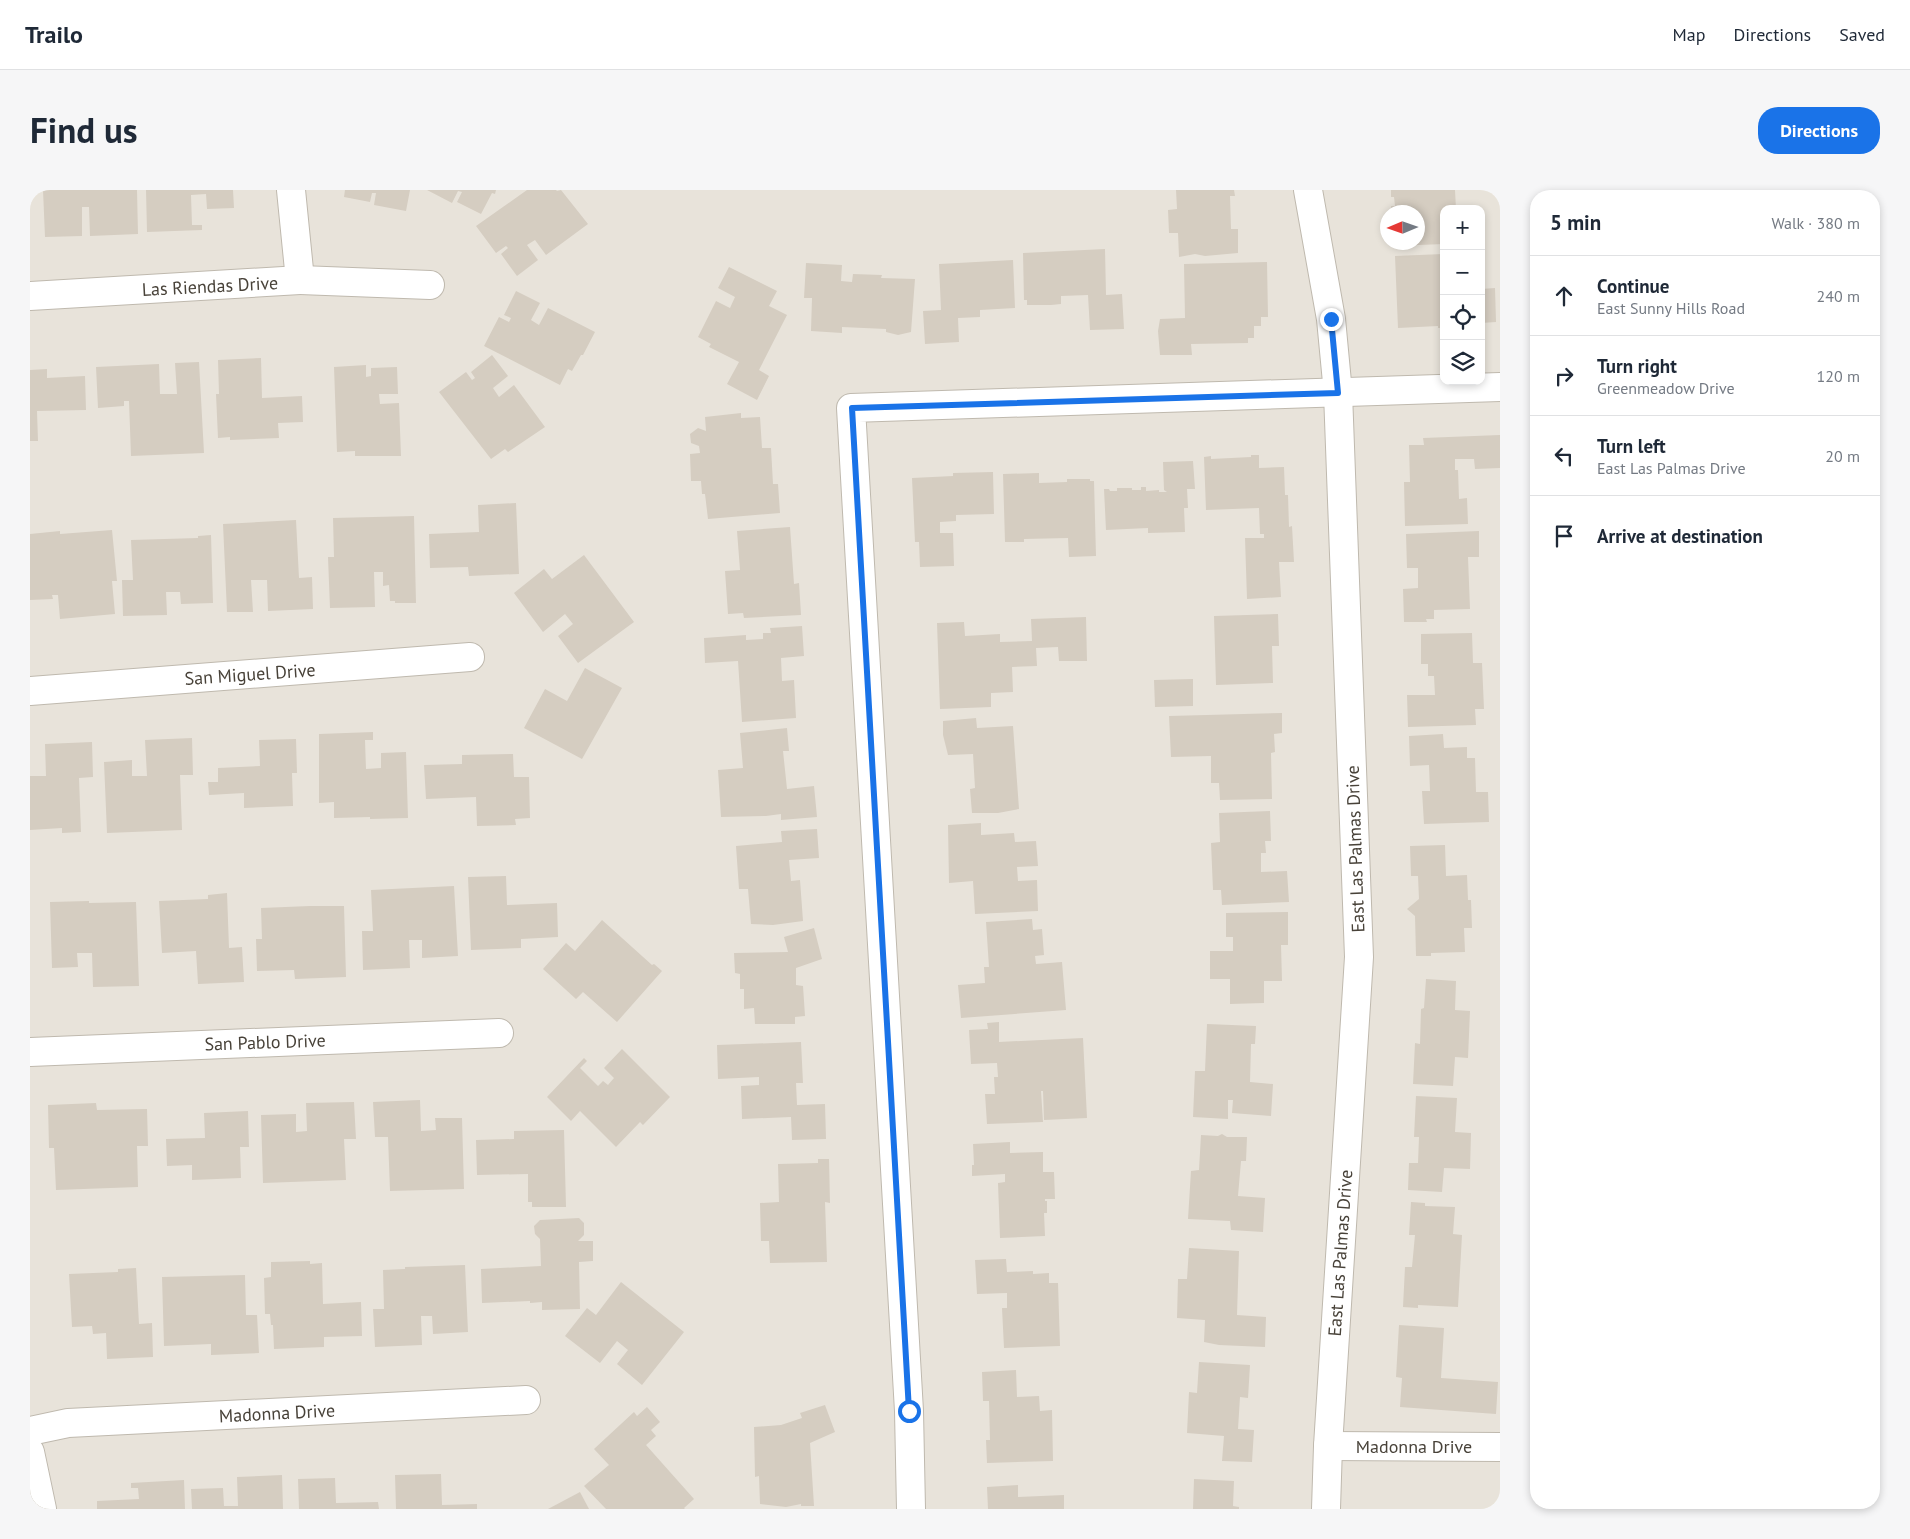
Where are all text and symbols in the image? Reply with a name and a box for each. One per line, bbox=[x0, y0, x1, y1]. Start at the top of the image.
text: Trailo bbox=[25, 19, 83, 50]
text: Map bbox=[1673, 23, 1705, 46]
text: Directions bbox=[1733, 23, 1811, 46]
text: Saved bbox=[1839, 23, 1885, 46]
text: Find us bbox=[30, 107, 138, 153]
button: Directions bbox=[1758, 107, 1880, 154]
north arrow bbox=[1380, 205, 1425, 250]
map controls bbox=[1440, 205, 1485, 385]
button: + bbox=[1440, 205, 1485, 250]
text: 5 min bbox=[1550, 209, 1601, 236]
text: Walk · 380 m bbox=[1771, 213, 1860, 233]
button: − bbox=[1440, 250, 1485, 295]
street label: Las Riendas Drive bbox=[141, 271, 279, 301]
text: Continue bbox=[1597, 274, 1669, 298]
icon: ahead bbox=[1550, 282, 1578, 310]
text: 240 m bbox=[1817, 286, 1860, 306]
button: locate bbox=[1440, 295, 1485, 340]
text: East Sunny Hills Road bbox=[1597, 298, 1745, 318]
route end bbox=[1320, 308, 1343, 331]
button: layers bbox=[1440, 340, 1485, 385]
text: Turn right bbox=[1597, 354, 1677, 378]
icon: right bbox=[1550, 362, 1578, 390]
text: 120 m bbox=[1817, 366, 1860, 386]
text: Greenmeadow Drive bbox=[1597, 378, 1735, 398]
text: Turn left bbox=[1597, 434, 1666, 458]
icon: left bbox=[1550, 442, 1578, 470]
text: 20 m bbox=[1825, 446, 1860, 466]
text: East Las Palmas Drive bbox=[1597, 458, 1746, 478]
icon: arrive bbox=[1550, 522, 1578, 550]
text: Arrive at destination bbox=[1597, 524, 1763, 548]
street label: San Miguel Drive bbox=[184, 658, 316, 690]
street label: East Las Palmas Drive bbox=[1341, 765, 1369, 933]
street label: San Pablo Drive bbox=[204, 1028, 326, 1056]
street label: East Las Palmas Drive bbox=[1323, 1169, 1357, 1337]
street label: Madonna Drive bbox=[218, 1398, 336, 1428]
route start bbox=[898, 1400, 921, 1423]
street label: Madonna Drive bbox=[1356, 1435, 1472, 1458]

